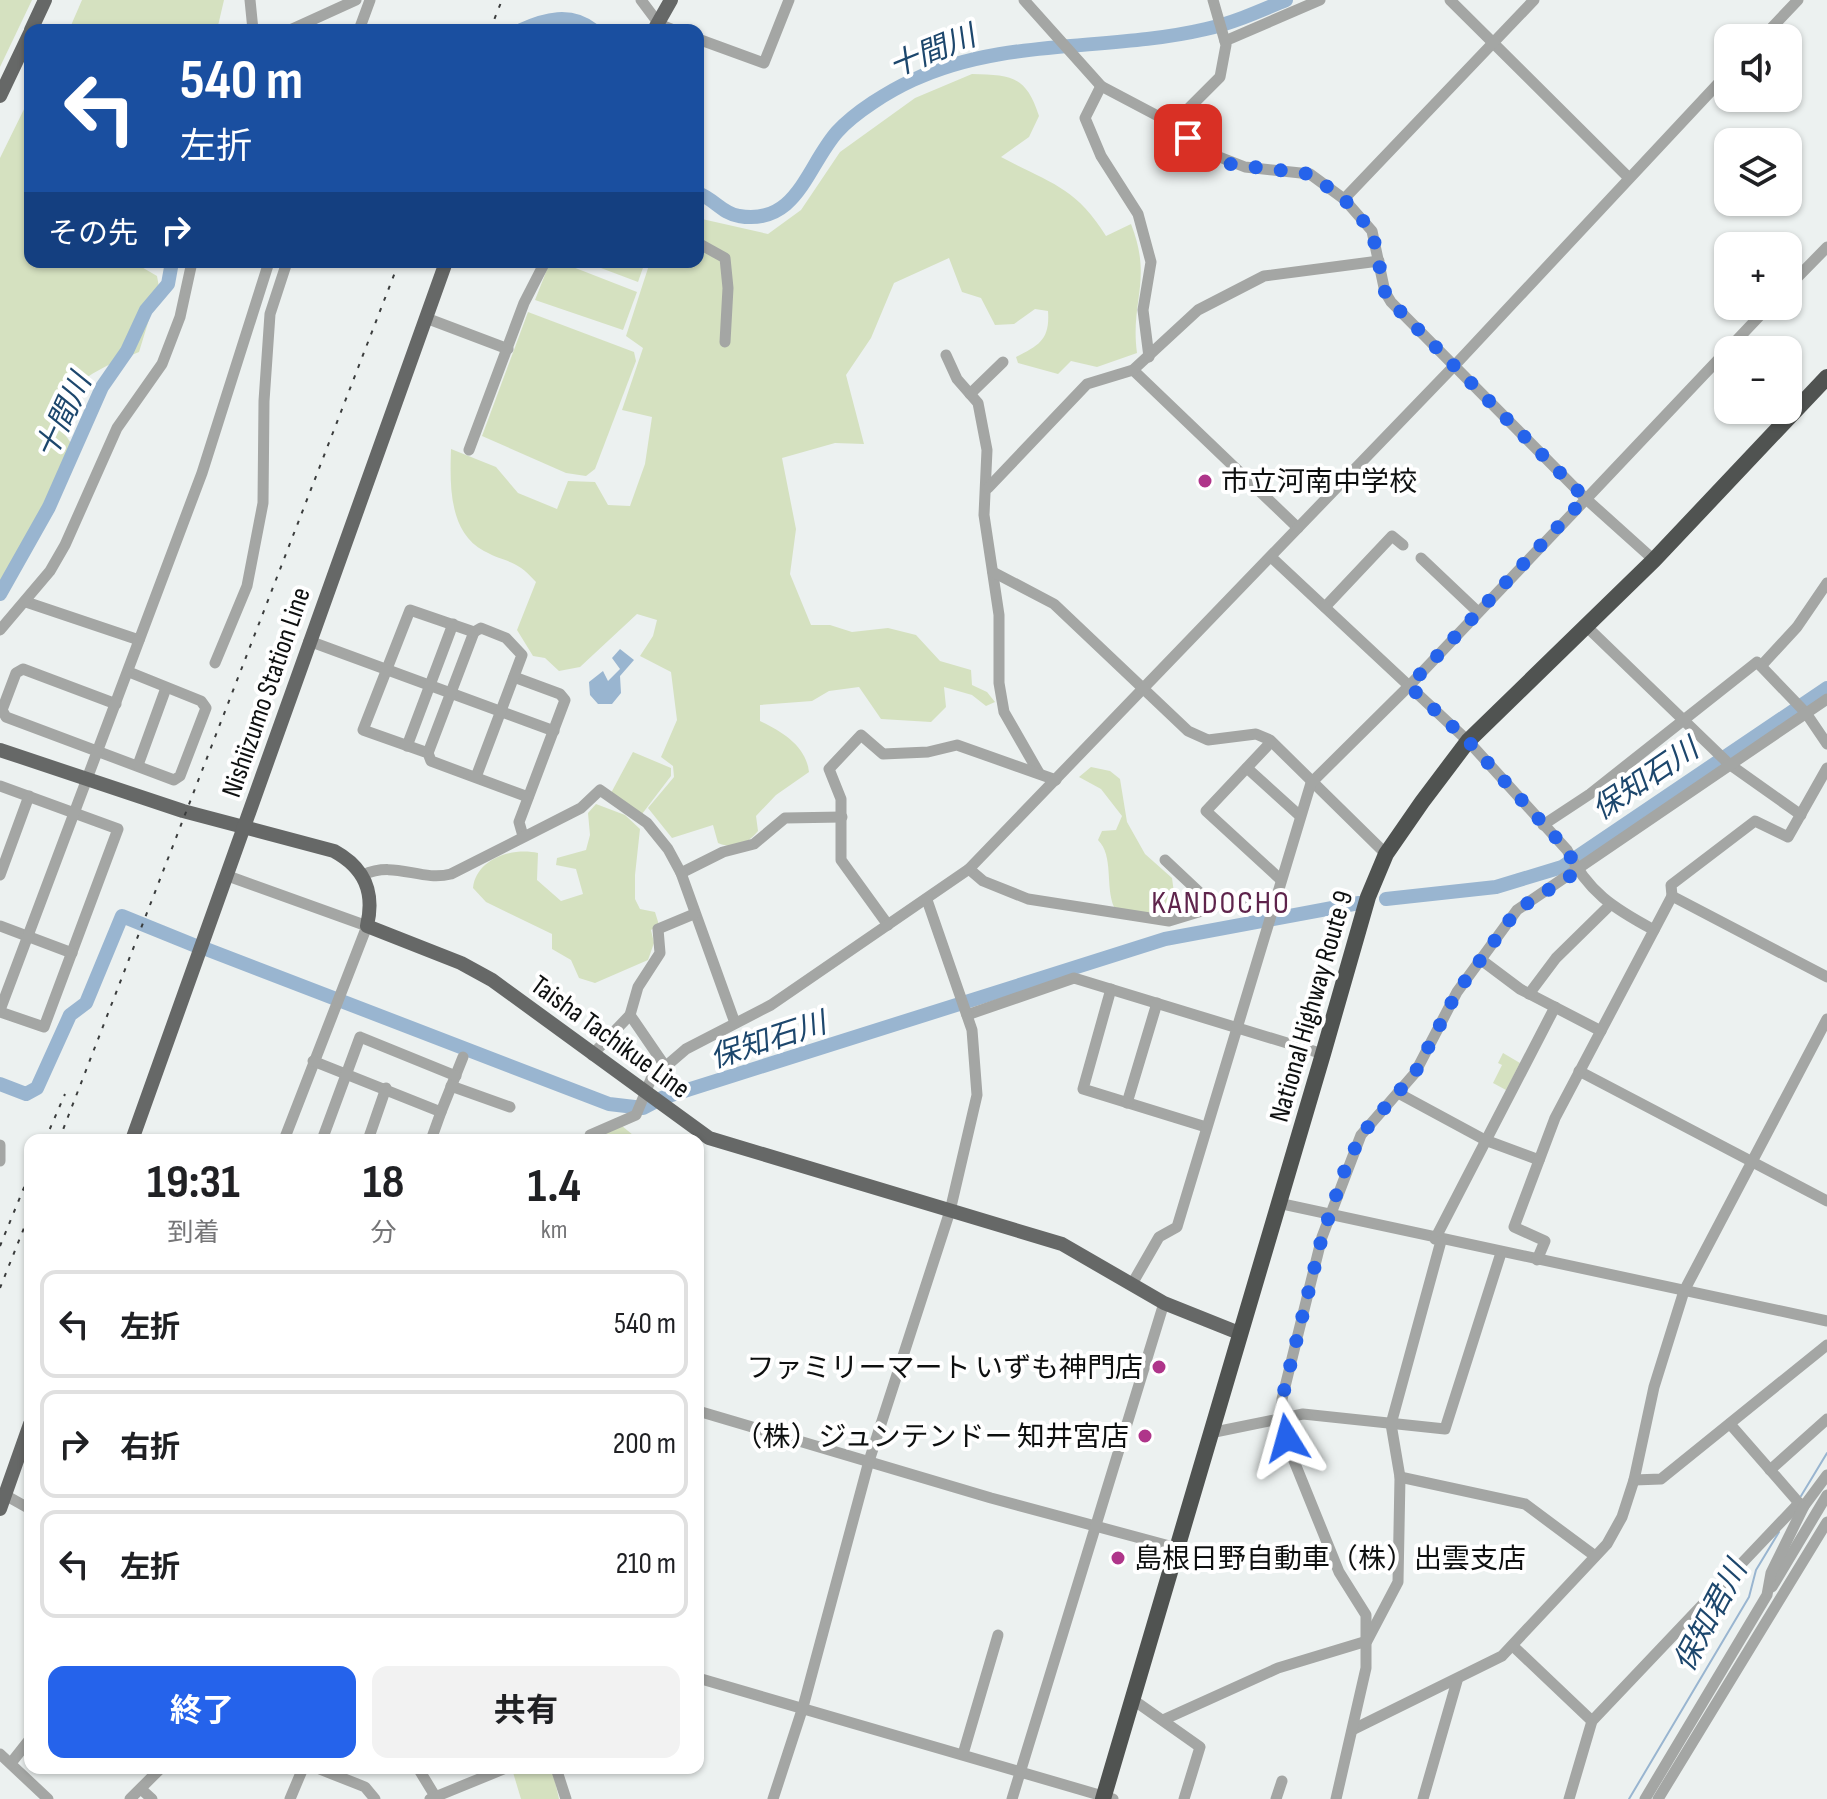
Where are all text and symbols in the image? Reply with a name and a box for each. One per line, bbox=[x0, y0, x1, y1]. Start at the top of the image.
water label: 十間川 bbox=[884, 17, 984, 85]
map controls bbox=[1714, 24, 1802, 424]
button: sound bbox=[1714, 24, 1802, 112]
text: 540 m bbox=[180, 48, 303, 115]
icon: left bbox=[48, 56, 152, 160]
pin bbox=[1154, 104, 1222, 172]
icon: arrive bbox=[1166, 116, 1210, 160]
text: 左折 bbox=[180, 126, 252, 169]
button: layers bbox=[1714, 128, 1802, 216]
icon: right bbox=[154, 208, 198, 252]
text: その先 bbox=[48, 216, 138, 252]
button: + bbox=[1714, 232, 1802, 320]
button: − bbox=[1714, 336, 1802, 424]
water label: 十間川 bbox=[29, 365, 101, 465]
place label: 市立河南中学校 bbox=[1221, 466, 1417, 499]
marker: 市立河南中学校 bbox=[1196, 472, 1214, 490]
street label: Nishiizumo Station Line bbox=[215, 583, 318, 802]
water label: 保知石川 bbox=[1586, 730, 1708, 828]
district label: KANDOCHO bbox=[1151, 884, 1291, 923]
street label: National Highway Route 9 bbox=[1263, 887, 1360, 1126]
street label: Taisha Tachikue Line bbox=[524, 968, 696, 1106]
water label: 保知石川 bbox=[706, 1004, 834, 1077]
text: 19:31 bbox=[147, 1154, 240, 1211]
text: 18 bbox=[363, 1154, 404, 1211]
text: 1.4 bbox=[527, 1158, 581, 1215]
text: km bbox=[541, 1215, 567, 1246]
text: 到着 bbox=[167, 1218, 219, 1249]
text: 分 bbox=[371, 1218, 397, 1249]
icon: left bbox=[52, 1302, 96, 1346]
text: 540 m bbox=[614, 1306, 676, 1342]
text: 左折 bbox=[120, 1310, 180, 1346]
place label: ファミリーマート いずも神門店 bbox=[747, 1352, 1143, 1385]
marker: ファミリーマート いずも神門店 bbox=[1150, 1358, 1168, 1376]
position arrow bbox=[1245, 1396, 1329, 1480]
place label: （株）ジュンテンドー 知井宮店 bbox=[735, 1421, 1129, 1454]
icon: right bbox=[52, 1422, 96, 1466]
text: 200 m bbox=[613, 1426, 676, 1462]
marker: （株）ジュンテンドー 知井宮店 bbox=[1136, 1427, 1154, 1445]
text: 右折 bbox=[120, 1430, 180, 1466]
icon: left bbox=[52, 1542, 96, 1586]
place label: 島根日野自動車（株）出雲支店 bbox=[1134, 1543, 1526, 1576]
text: 210 m bbox=[616, 1546, 676, 1582]
marker: 島根日野自動車（株）出雲支店 bbox=[1109, 1549, 1127, 1567]
text: 左折 bbox=[120, 1550, 180, 1586]
water label: 保知君川 bbox=[1667, 1552, 1756, 1678]
button: 終了 bbox=[48, 1666, 356, 1758]
button: 共有 bbox=[372, 1666, 680, 1758]

